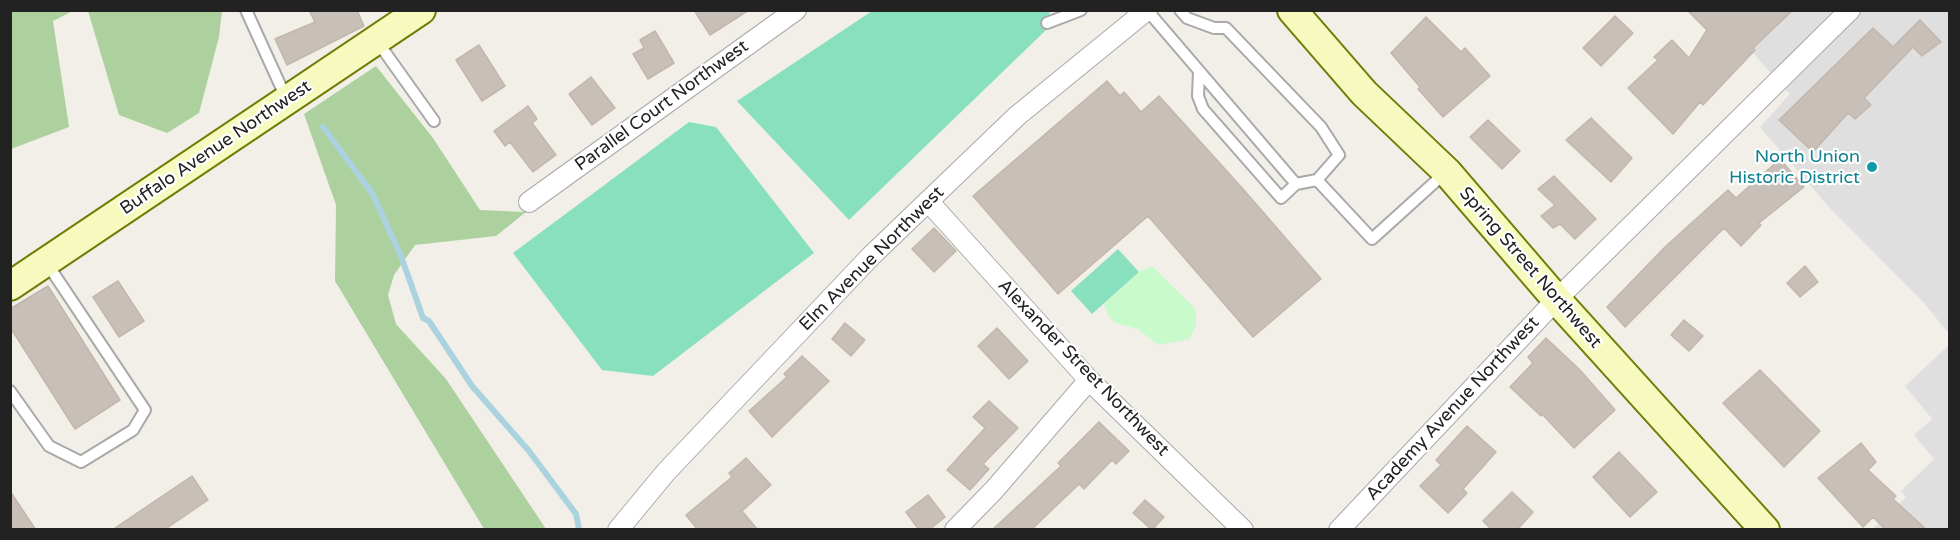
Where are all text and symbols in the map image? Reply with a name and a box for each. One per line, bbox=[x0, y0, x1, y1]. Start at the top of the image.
street label: Parallel Court Northwest bbox=[571, 36, 753, 176]
street label: Buffalo Avenue Northwest bbox=[116, 76, 316, 220]
place label: North Union Historic District bbox=[1729, 146, 1860, 188]
marker: North Union Historic District bbox=[1865, 160, 1879, 174]
street label: Elm Avenue Northwest bbox=[795, 182, 949, 336]
street label: Spring Street Northwest bbox=[1454, 183, 1606, 353]
street label: Alexander Street Northwest bbox=[993, 275, 1173, 461]
street label: Academy Avenue Northwest bbox=[1362, 312, 1544, 506]

